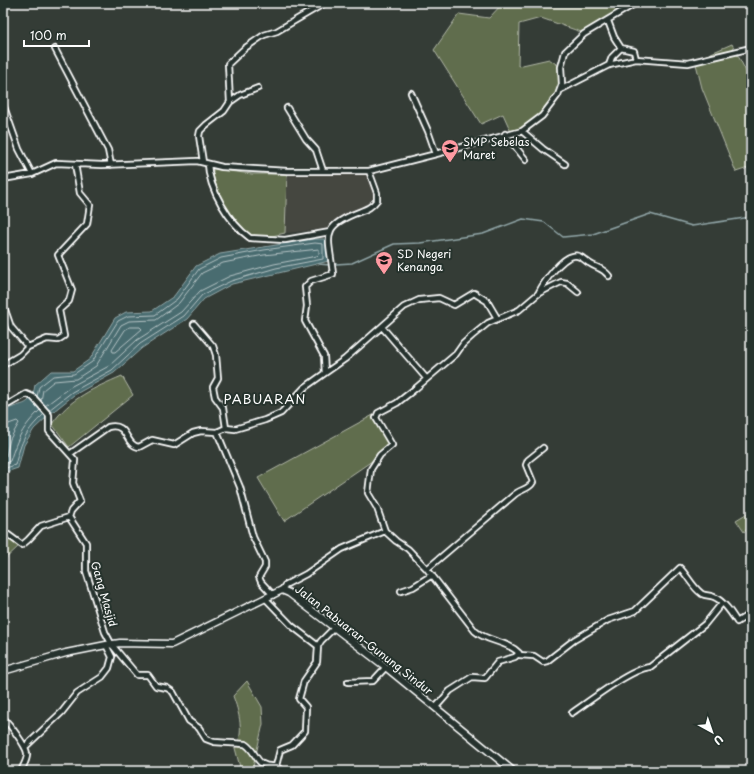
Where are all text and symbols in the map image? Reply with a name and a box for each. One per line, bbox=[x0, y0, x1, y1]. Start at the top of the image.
scale bar bbox=[24, 22, 89, 48]
text: 100 m bbox=[30, 26, 67, 44]
place label: SMP Sebelas Maret bbox=[463, 133, 530, 163]
school or university icon: SMP Sebelas Maret bbox=[440, 138, 460, 163]
place label: SD Negeri Kenanga bbox=[397, 245, 451, 275]
school or university icon: SD Negeri Kenanga bbox=[374, 250, 394, 275]
district label: PABUARAN bbox=[223, 389, 307, 408]
street label: Gang Masjid bbox=[87, 559, 122, 629]
street label: Jalan Pabuaran–Gunung Sindur bbox=[292, 580, 437, 699]
north arrow bbox=[692, 712, 732, 752]
text: U bbox=[710, 731, 727, 749]

